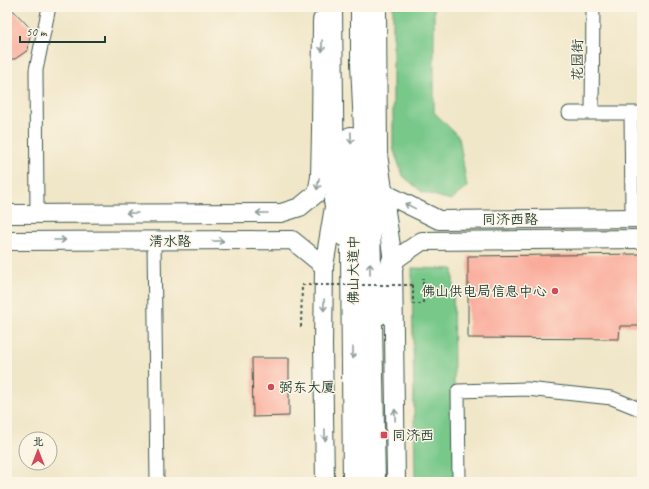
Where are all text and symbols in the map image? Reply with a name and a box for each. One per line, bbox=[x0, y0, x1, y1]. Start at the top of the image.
scale bar bbox=[20, 18, 105, 44]
text: 50 m bbox=[26, 24, 48, 40]
one-way arrow bbox=[318, 39, 326, 52]
street label: 花园街 bbox=[569, 39, 586, 81]
one-way arrow bbox=[347, 131, 354, 144]
one-way arrow bbox=[314, 177, 322, 190]
one-way arrow bbox=[405, 202, 417, 209]
one-way arrow bbox=[126, 209, 139, 217]
one-way arrow bbox=[256, 209, 269, 217]
street label: 同济西路 bbox=[482, 211, 538, 228]
street label: 清水路 bbox=[149, 233, 191, 250]
street label: 佛山大道中 bbox=[345, 235, 362, 305]
one-way arrow bbox=[53, 237, 66, 244]
one-way arrow bbox=[211, 237, 224, 244]
one-way arrow bbox=[366, 263, 374, 276]
place label: 佛山供电局信息中心 bbox=[421, 283, 547, 300]
marker: 佛山供电局信息中心 bbox=[550, 286, 560, 296]
one-way arrow bbox=[320, 298, 328, 311]
one-way arrow bbox=[349, 346, 357, 359]
place label: 弼东大厦 bbox=[279, 379, 335, 396]
marker: 弼东大厦 bbox=[266, 382, 276, 392]
one-way arrow bbox=[391, 409, 399, 422]
place label: 同济西 bbox=[392, 427, 434, 444]
one-way arrow bbox=[321, 428, 329, 441]
marker: 同济西 bbox=[379, 430, 389, 440]
north arrow bbox=[18, 431, 58, 471]
text: 北 bbox=[33, 434, 44, 448]

